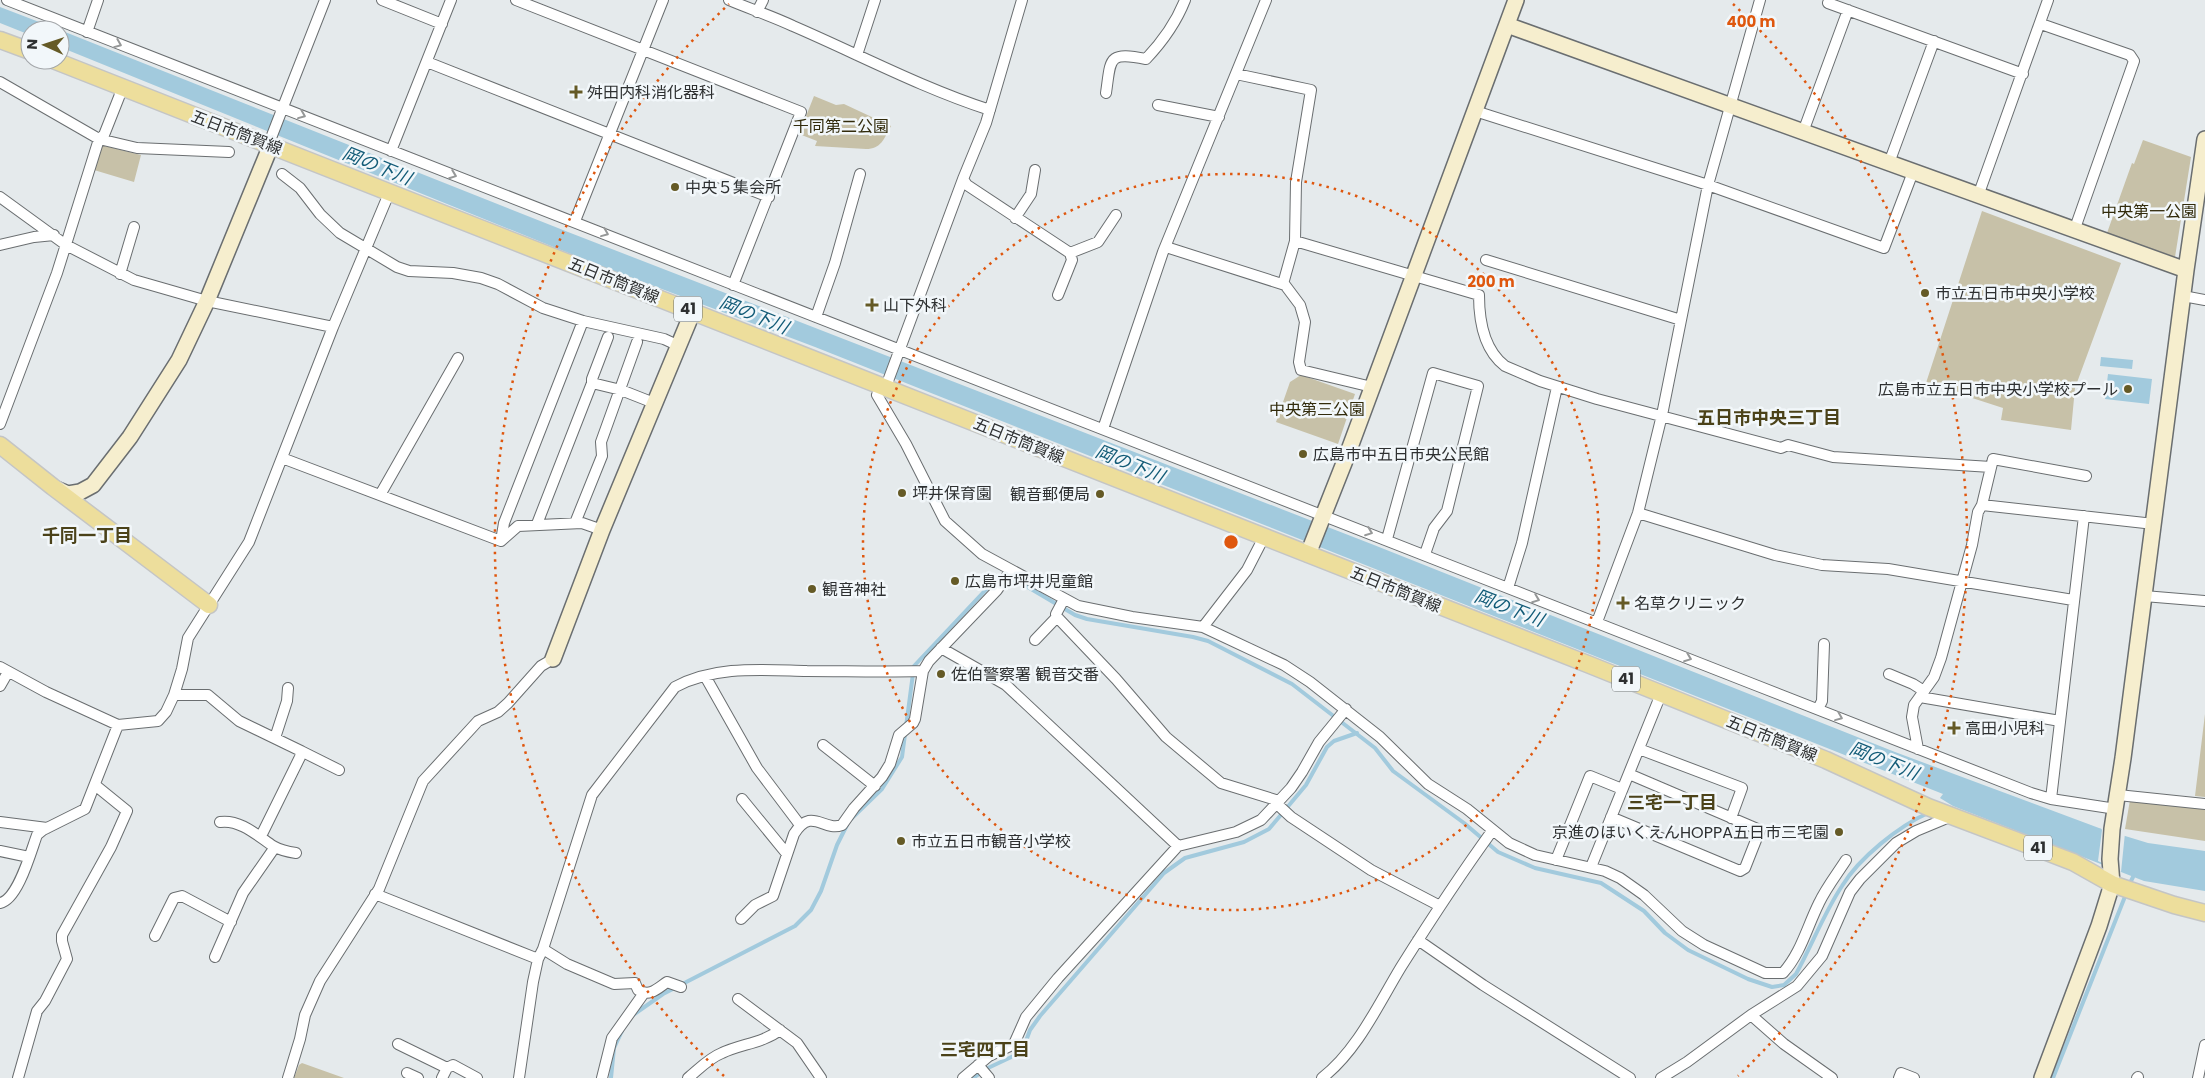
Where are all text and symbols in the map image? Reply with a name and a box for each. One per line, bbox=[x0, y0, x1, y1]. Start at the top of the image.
text: 400 m bbox=[1727, 11, 1776, 32]
north arrow bbox=[20, 20, 70, 70]
one-way arrow bbox=[113, 38, 121, 48]
text: N bbox=[22, 39, 42, 50]
place label: 舛田内科消化器科 bbox=[587, 81, 715, 104]
marker: 舛田内科消化器科 bbox=[569, 85, 583, 99]
street label: 五日市筒賀線 bbox=[188, 105, 286, 160]
one-way arrow bbox=[297, 109, 306, 119]
park label: 千同第二公園 bbox=[793, 115, 889, 138]
water label: 岡の下川 bbox=[339, 140, 417, 191]
one-way arrow bbox=[448, 168, 457, 179]
place label: 中央５集会所 bbox=[685, 176, 781, 199]
marker: 中央５集会所 bbox=[669, 181, 681, 193]
park label: 中央第一公園 bbox=[2101, 200, 2197, 223]
one-way arrow bbox=[600, 227, 609, 237]
street label: 五日市筒賀線 bbox=[565, 252, 663, 309]
text: 200 m bbox=[1467, 271, 1515, 292]
place label: 市立五日市中央小学校 bbox=[1935, 282, 2095, 305]
marker: 市立五日市中央小学校 bbox=[1919, 287, 1931, 299]
water label: 岡の下川 bbox=[716, 289, 794, 340]
place label: 山下外科 bbox=[883, 294, 947, 317]
road number: 41 bbox=[674, 296, 702, 322]
marker: 山下外科 bbox=[865, 298, 879, 312]
place label: 広島市立五日市中央小学校プール bbox=[1878, 378, 2118, 401]
marker: 広島市立五日市中央小学校プール bbox=[2122, 383, 2134, 395]
park label: 中央第三公園 bbox=[1269, 398, 1365, 421]
district label: 五日市中央三丁目 bbox=[1697, 405, 1841, 430]
street label: 五日市筒賀線 bbox=[970, 412, 1068, 469]
water label: 岡の下川 bbox=[1092, 438, 1170, 489]
place label: 広島市中五日市央公民館 bbox=[1313, 443, 1489, 466]
marker: 広島市中五日市央公民館 bbox=[1297, 448, 1309, 460]
place label: 坪井保育園 bbox=[912, 482, 992, 505]
place label: 観音郵便局 bbox=[1010, 483, 1090, 506]
marker: 坪井保育園 bbox=[896, 487, 908, 499]
marker: 観音郵便局 bbox=[1094, 488, 1106, 500]
district label: 千同一丁目 bbox=[42, 523, 132, 548]
one-way arrow bbox=[1364, 526, 1373, 537]
centre of rings bbox=[1222, 533, 1240, 551]
street label: 五日市筒賀線 bbox=[1347, 561, 1445, 618]
place label: 広島市坪井児童館 bbox=[965, 570, 1093, 593]
marker: 広島市坪井児童館 bbox=[949, 575, 961, 587]
place label: 観音神社 bbox=[822, 578, 886, 601]
marker: 観音神社 bbox=[806, 583, 818, 595]
water label: 岡の下川 bbox=[1471, 583, 1549, 633]
place label: 名草クリニック bbox=[1634, 592, 1746, 615]
one-way arrow bbox=[1532, 593, 1540, 603]
marker: 名草クリニック bbox=[1616, 596, 1630, 610]
one-way arrow bbox=[1683, 652, 1692, 662]
place label: 佐伯警察署 観音交番 bbox=[951, 663, 1099, 686]
road number: 41 bbox=[1612, 666, 1640, 692]
marker: 佐伯警察署 観音交番 bbox=[935, 668, 947, 680]
street label: 五日市筒賀線 bbox=[1723, 710, 1821, 767]
one-way arrow bbox=[1834, 711, 1843, 721]
place label: 高田小児科 bbox=[1965, 717, 2045, 740]
marker: 高田小児科 bbox=[1947, 721, 1961, 735]
water label: 岡の下川 bbox=[1846, 735, 1924, 786]
district label: 三宅一丁目 bbox=[1627, 790, 1717, 815]
place label: 京進のほいくえんHOPPA五日市三宅園 bbox=[1552, 821, 1829, 844]
marker: 京進のほいくえんHOPPA五日市三宅園 bbox=[1833, 826, 1845, 838]
place label: 市立五日市観音小学校 bbox=[911, 830, 1071, 853]
marker: 市立五日市観音小学校 bbox=[895, 835, 907, 847]
road number: 41 bbox=[2024, 836, 2052, 860]
district label: 三宅四丁目 bbox=[940, 1037, 1030, 1062]

